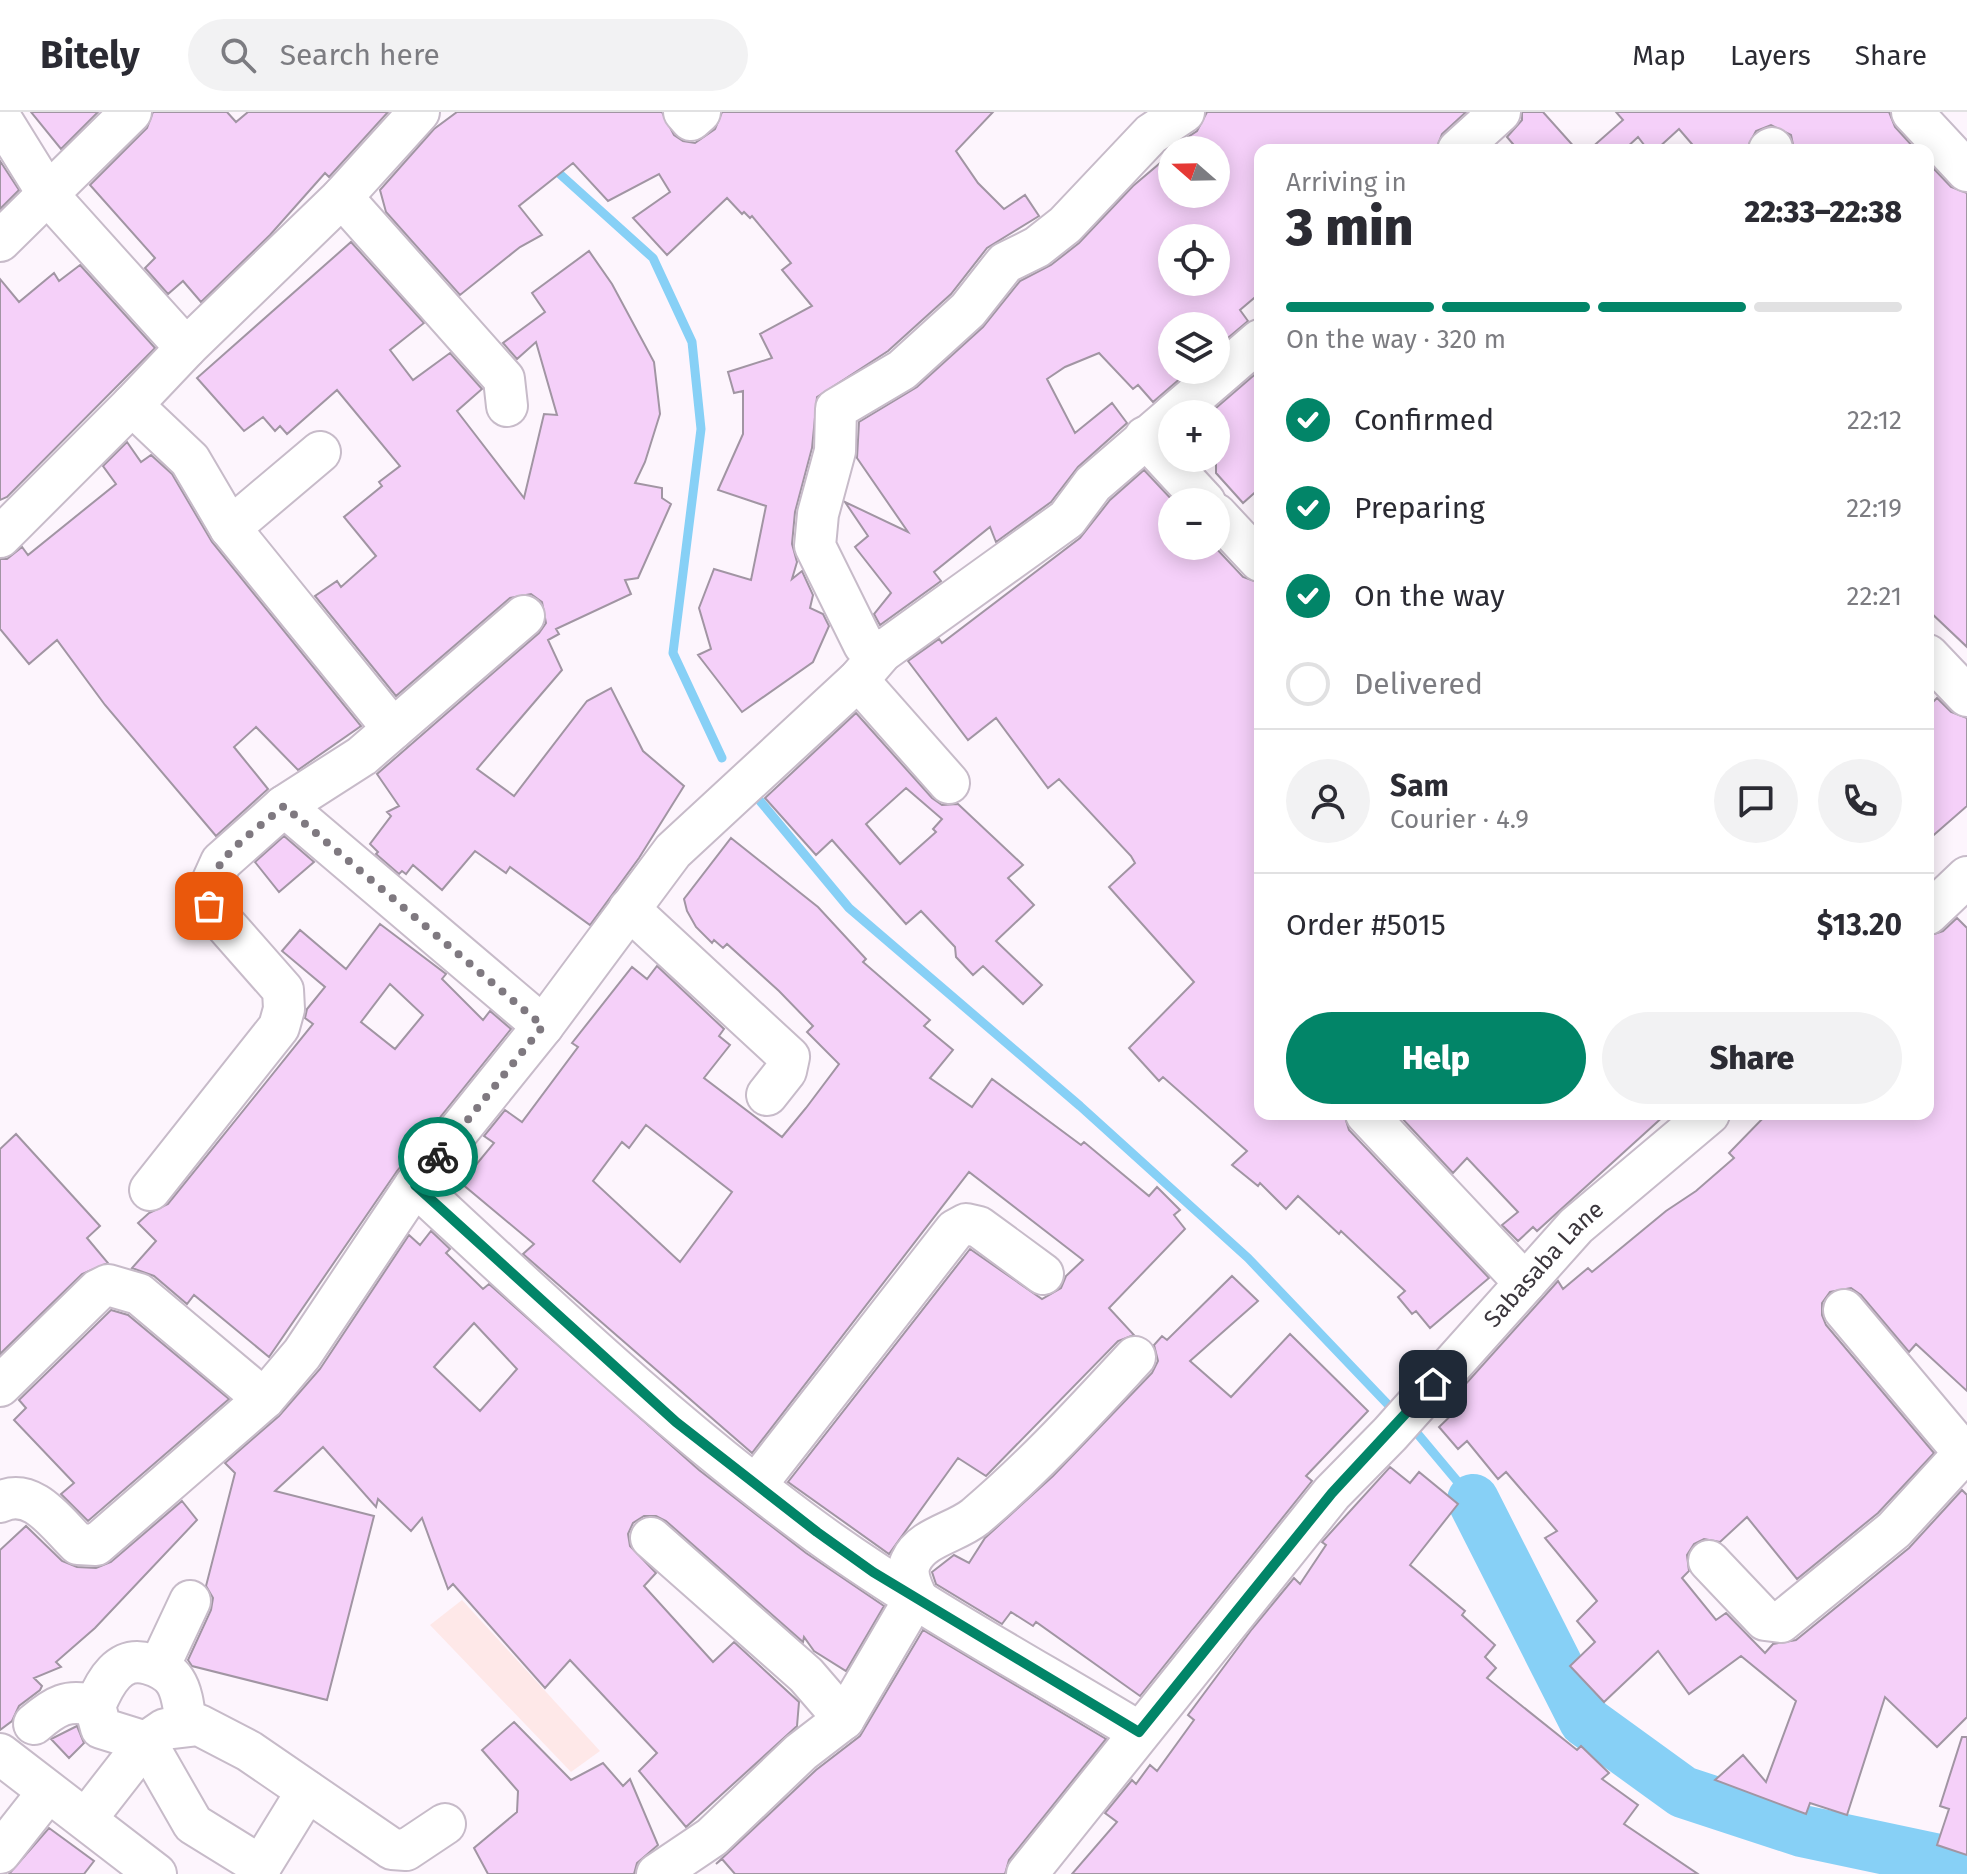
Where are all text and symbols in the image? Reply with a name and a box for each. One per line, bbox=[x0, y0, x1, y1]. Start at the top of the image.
search box bbox=[188, 19, 748, 91]
text: Bitely bbox=[40, 32, 140, 78]
icon: search bbox=[216, 33, 260, 77]
text: Search here bbox=[280, 37, 440, 73]
text: Map bbox=[1632, 39, 1686, 72]
text: Layers bbox=[1730, 39, 1811, 72]
text: Share bbox=[1855, 39, 1927, 72]
north arrow bbox=[1158, 136, 1230, 208]
map controls bbox=[1158, 136, 1230, 560]
text: Arriving in bbox=[1286, 167, 1407, 198]
text: 22:33–22:38 bbox=[1744, 194, 1902, 230]
text: 3 min bbox=[1286, 196, 1414, 259]
button: locate bbox=[1158, 224, 1230, 296]
button: layers bbox=[1158, 312, 1230, 384]
text: On the way · 320 m bbox=[1286, 324, 1506, 355]
icon: check bbox=[1286, 398, 1330, 442]
button: + bbox=[1158, 400, 1230, 472]
text: Confirmed bbox=[1354, 402, 1494, 438]
text: 22:12 bbox=[1847, 405, 1902, 436]
icon: check bbox=[1286, 486, 1330, 530]
button: − bbox=[1158, 488, 1230, 560]
text: Preparing bbox=[1354, 490, 1485, 526]
text: 22:19 bbox=[1846, 493, 1902, 524]
icon: check bbox=[1286, 574, 1330, 618]
text: On the way bbox=[1354, 578, 1505, 614]
text: 22:21 bbox=[1847, 581, 1902, 612]
text: Delivered bbox=[1354, 666, 1483, 702]
button: person bbox=[1286, 759, 1370, 843]
button: chat bbox=[1714, 759, 1798, 843]
button: phone bbox=[1818, 759, 1902, 843]
text: Sam bbox=[1390, 768, 1449, 804]
text: Courier · 4.9 bbox=[1390, 804, 1529, 835]
pin bbox=[175, 872, 243, 940]
icon: bag bbox=[187, 884, 231, 928]
text: Order #5015 bbox=[1286, 907, 1446, 943]
text: $13.20 bbox=[1817, 907, 1902, 943]
button: Help bbox=[1286, 1012, 1586, 1104]
button: Share bbox=[1602, 1012, 1902, 1104]
courier bbox=[398, 1117, 478, 1197]
icon: bike bbox=[416, 1135, 460, 1179]
street label: Sabasaba Lane bbox=[1478, 1195, 1609, 1333]
pin bbox=[1399, 1350, 1467, 1418]
icon: home bbox=[1411, 1362, 1455, 1406]

